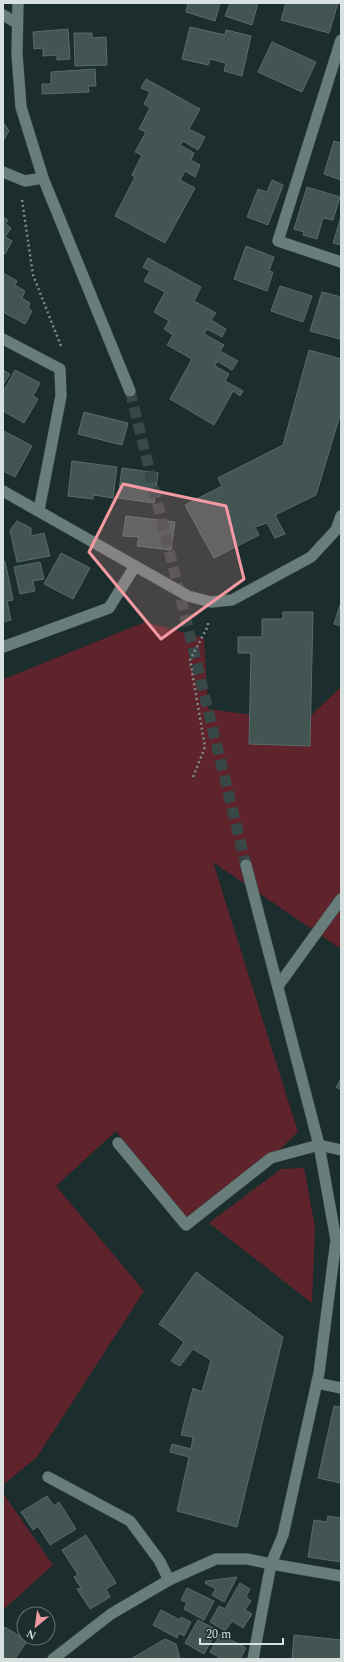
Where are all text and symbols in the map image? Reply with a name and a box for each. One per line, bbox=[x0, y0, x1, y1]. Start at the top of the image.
north arrow bbox=[16, 1606, 56, 1646]
scale bar bbox=[200, 1620, 283, 1646]
text: N bbox=[23, 1625, 39, 1644]
text: 20 m bbox=[206, 1625, 231, 1644]

